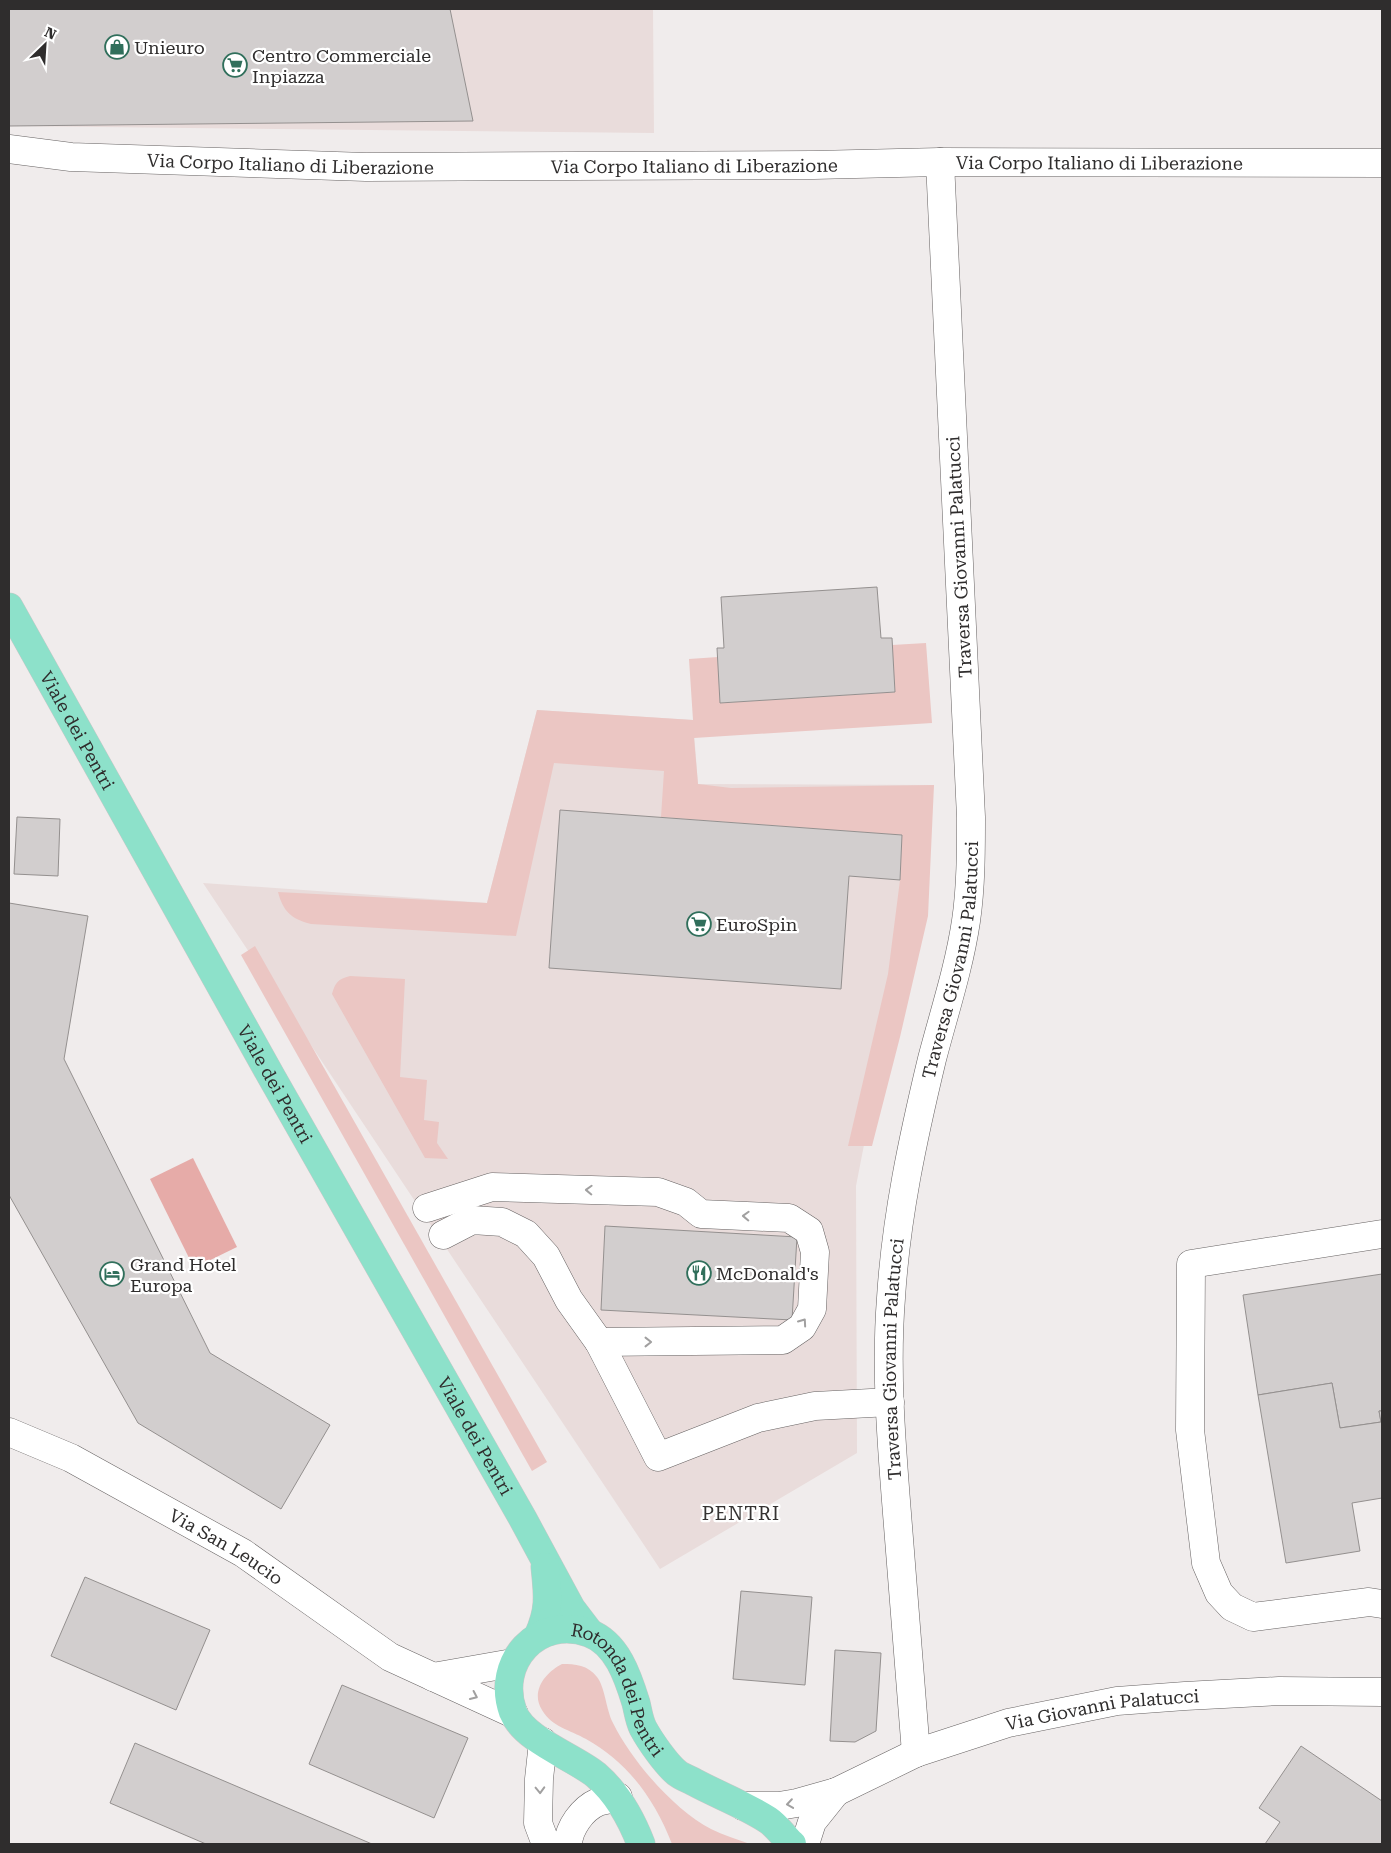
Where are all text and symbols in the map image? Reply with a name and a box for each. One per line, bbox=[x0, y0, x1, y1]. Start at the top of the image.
north arrow bbox=[20, 20, 70, 70]
text: N bbox=[42, 24, 59, 43]
shop icon: Unieuro bbox=[104, 34, 130, 60]
place label: Unieuro bbox=[134, 37, 205, 58]
place label: Centro Commerciale Inpiazza bbox=[252, 45, 431, 87]
supermarket icon: Centro Commerciale Inpiazza bbox=[222, 52, 248, 78]
street label: Via Corpo Italiano di Liberazione bbox=[147, 149, 434, 178]
street label: Via Corpo Italiano di Liberazione bbox=[956, 152, 1243, 173]
street label: Via Corpo Italiano di Liberazione bbox=[551, 154, 838, 177]
street label: Traversa Giovanni Palatucci bbox=[942, 435, 976, 678]
street label: Viale dei Pentri bbox=[36, 667, 119, 793]
street label: Traversa Giovanni Palatucci bbox=[917, 841, 981, 1081]
supermarket icon: EuroSpin bbox=[686, 911, 712, 937]
place label: EuroSpin bbox=[716, 914, 798, 935]
street label: Viale dei Pentri bbox=[234, 1021, 317, 1147]
one-way arrow bbox=[585, 1185, 592, 1195]
one-way arrow bbox=[741, 1211, 749, 1221]
street label: Traversa Giovanni Palatucci bbox=[878, 1237, 907, 1481]
place label: Grand Hotel Europa bbox=[130, 1254, 237, 1296]
restaurant icon: McDonald's bbox=[686, 1260, 712, 1286]
hotel icon: Grand Hotel Europa bbox=[99, 1261, 125, 1287]
place label: McDonald's bbox=[716, 1263, 819, 1284]
one-way arrow bbox=[797, 1318, 806, 1328]
one-way arrow bbox=[644, 1336, 652, 1347]
street label: Viale dei Pentri bbox=[434, 1373, 518, 1499]
district label: PENTRI bbox=[702, 1502, 780, 1525]
street label: Via San Leucio bbox=[166, 1504, 287, 1589]
street label: Rotonda dei Pentri bbox=[570, 1619, 669, 1761]
street label: Via Giovanni Palatucci bbox=[1003, 1685, 1200, 1734]
one-way arrow bbox=[469, 1689, 478, 1700]
one-way arrow bbox=[534, 1786, 545, 1794]
one-way arrow bbox=[786, 1798, 794, 1809]

